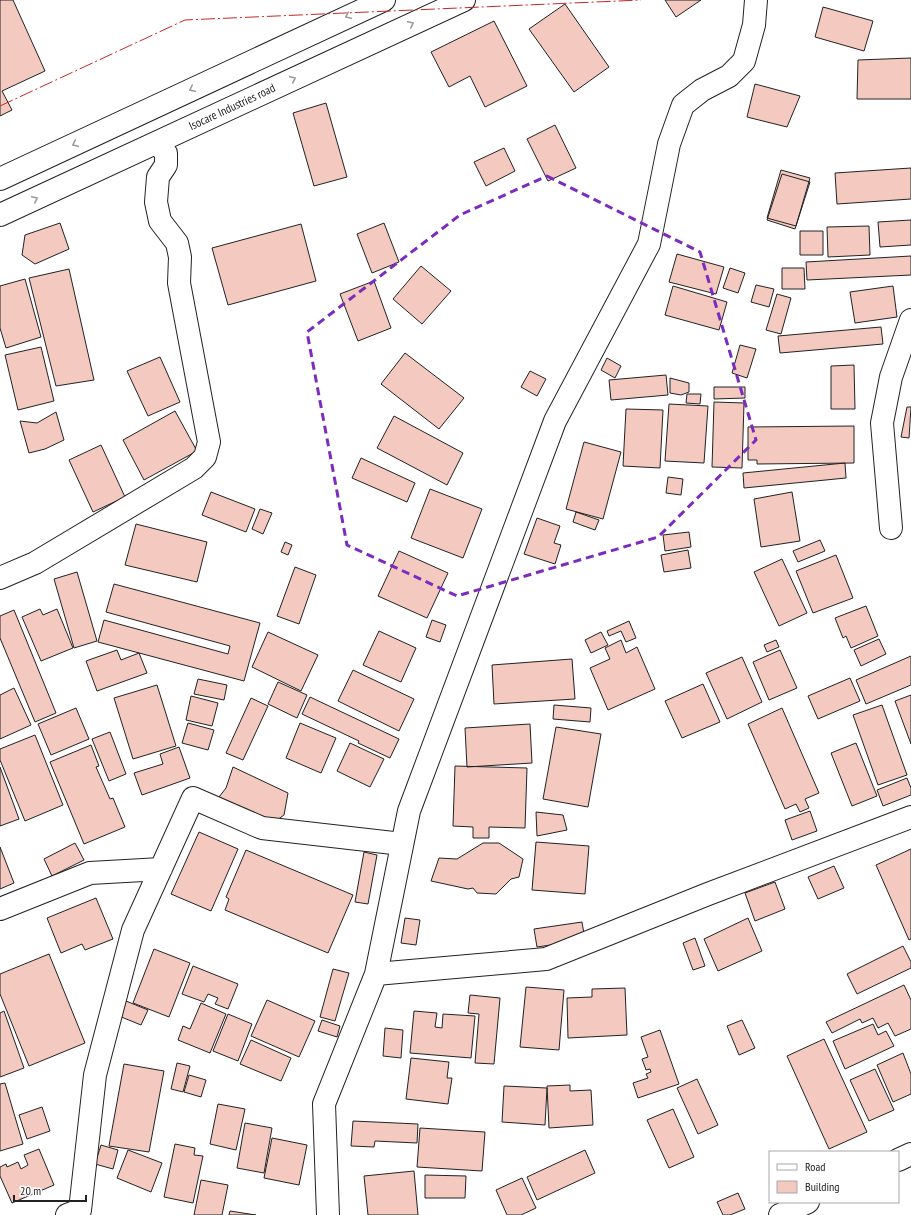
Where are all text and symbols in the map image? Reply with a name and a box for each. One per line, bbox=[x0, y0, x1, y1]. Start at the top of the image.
one-way arrow bbox=[345, 11, 353, 19]
one-way arrow bbox=[407, 21, 414, 29]
one-way arrow bbox=[289, 76, 296, 84]
street label: Isocare Industries road bbox=[186, 80, 277, 133]
one-way arrow bbox=[189, 84, 197, 92]
one-way arrow bbox=[72, 140, 79, 148]
one-way arrow bbox=[32, 195, 39, 203]
legend bbox=[769, 1151, 899, 1203]
text: Road bbox=[805, 1159, 825, 1174]
scale bar bbox=[14, 1177, 86, 1203]
text: Building bbox=[805, 1179, 840, 1194]
text: 20 m bbox=[20, 1183, 41, 1198]

